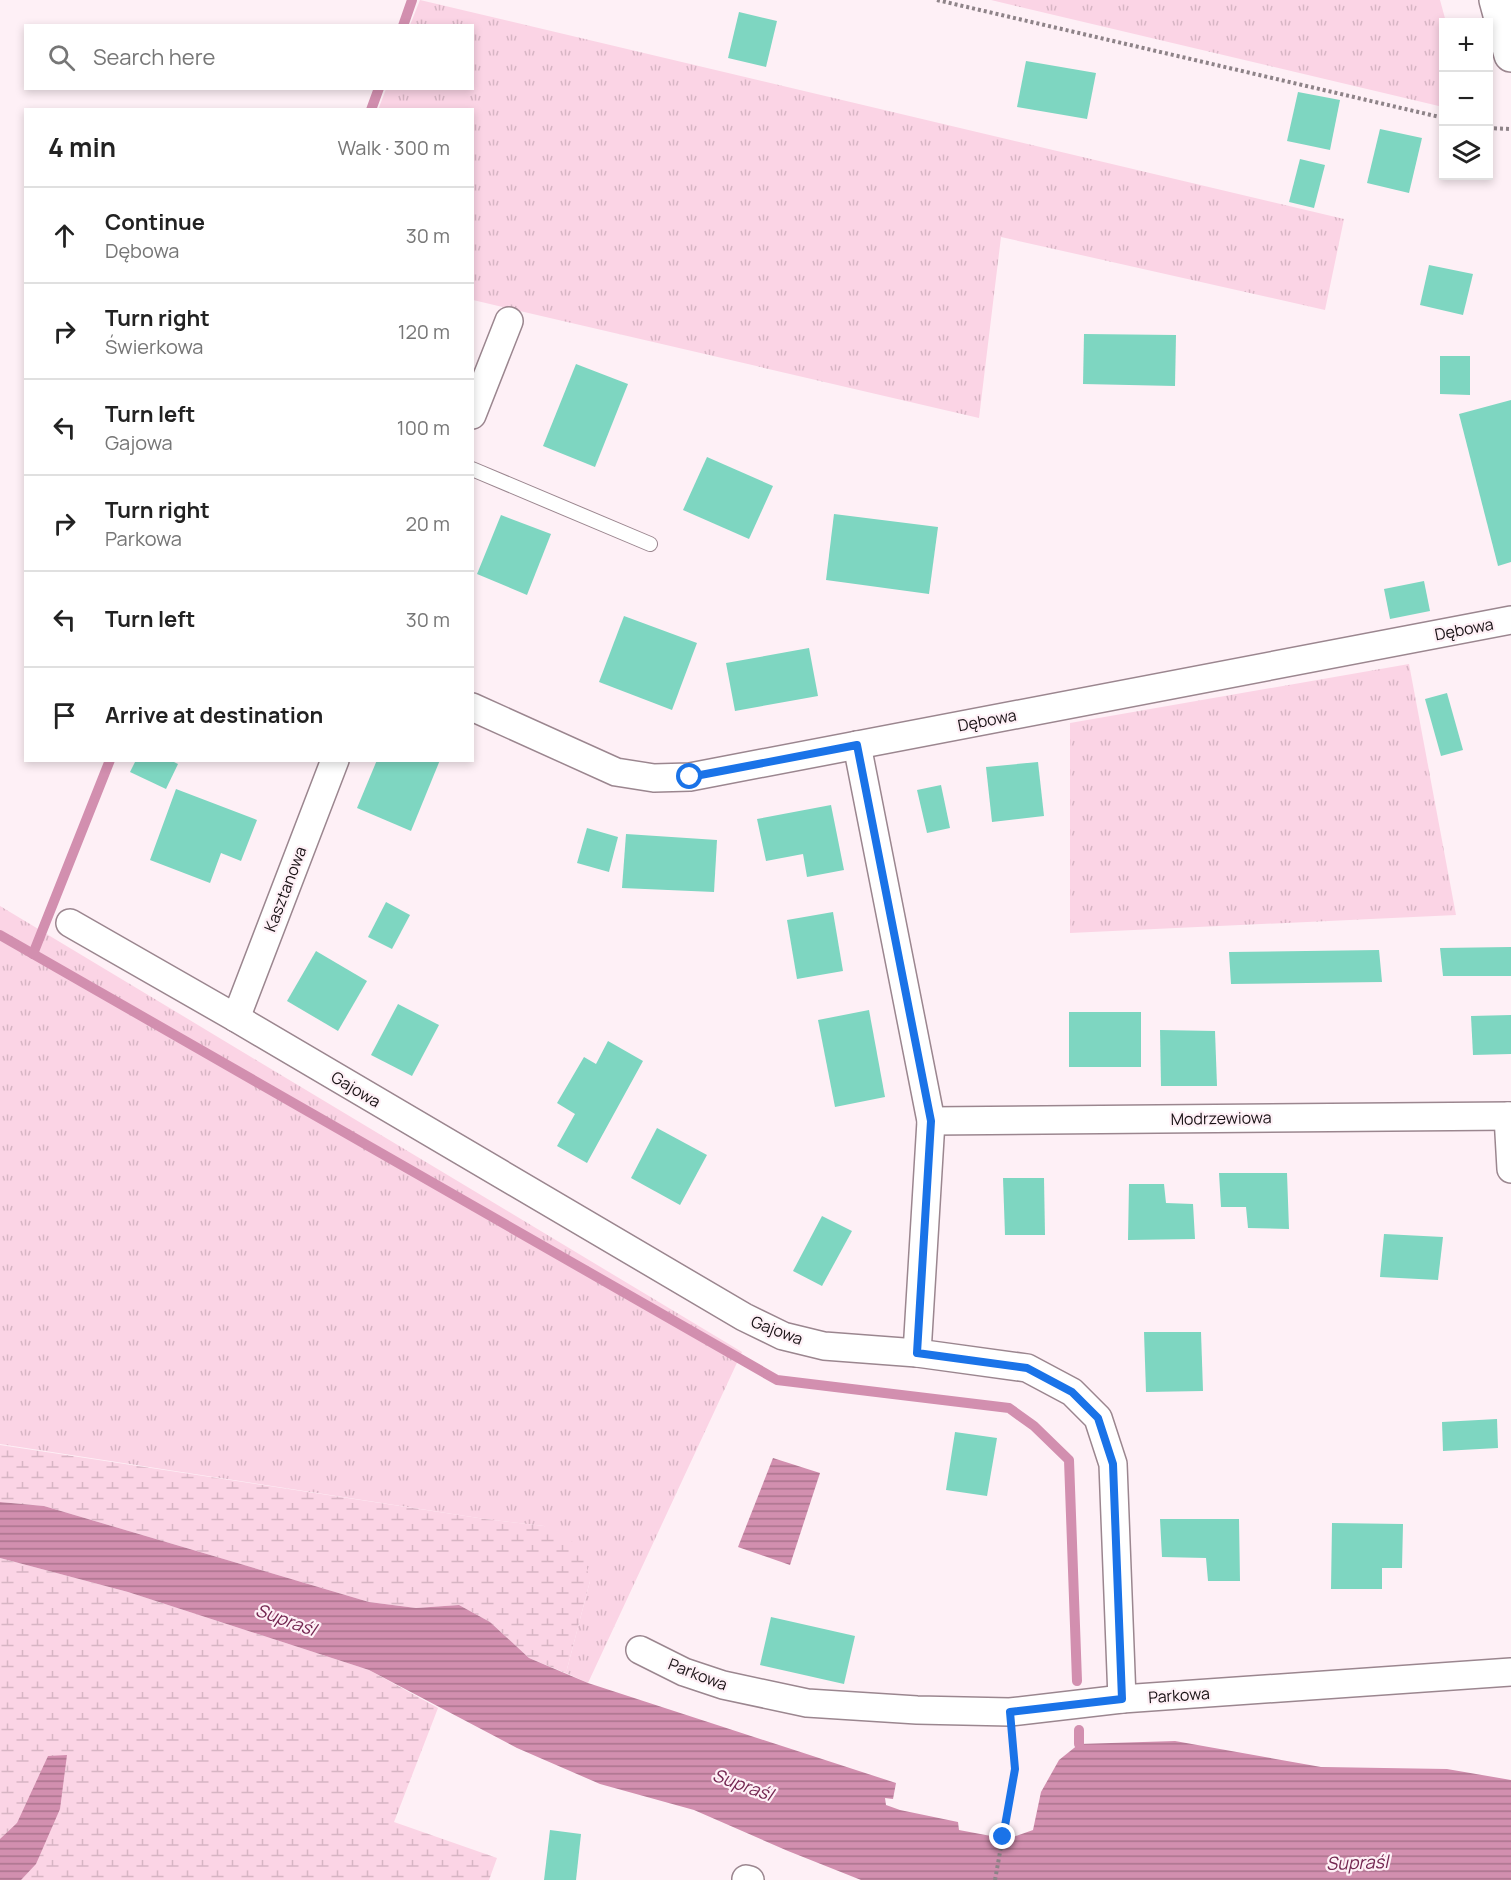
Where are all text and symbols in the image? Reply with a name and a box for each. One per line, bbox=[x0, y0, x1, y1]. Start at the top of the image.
map controls bbox=[1439, 18, 1493, 180]
button: + bbox=[1439, 18, 1493, 72]
search box bbox=[24, 24, 474, 90]
icon: search bbox=[45, 41, 78, 74]
text: Search here bbox=[93, 42, 215, 72]
button: − bbox=[1439, 72, 1493, 126]
button: layers bbox=[1439, 126, 1493, 180]
text: 4 min bbox=[48, 129, 116, 165]
text: Walk · 300 m bbox=[338, 134, 450, 161]
text: Continue bbox=[105, 207, 205, 237]
icon: ahead bbox=[48, 219, 81, 252]
text: 30 m bbox=[406, 222, 450, 249]
text: Dębowa bbox=[105, 237, 179, 264]
text: Turn right bbox=[105, 303, 210, 333]
icon: right bbox=[48, 315, 81, 348]
text: 120 m bbox=[398, 318, 450, 345]
text: Świerkowa bbox=[105, 333, 203, 360]
text: Turn left bbox=[105, 399, 195, 429]
icon: left bbox=[48, 411, 81, 444]
text: 100 m bbox=[397, 414, 450, 441]
text: Gajowa bbox=[105, 429, 173, 456]
text: Turn right bbox=[105, 495, 210, 525]
icon: right bbox=[48, 507, 81, 540]
text: 20 m bbox=[405, 510, 450, 537]
text: Parkowa bbox=[105, 525, 182, 552]
icon: left bbox=[48, 603, 81, 636]
text: Turn left bbox=[105, 604, 195, 634]
text: 30 m bbox=[406, 606, 450, 633]
street label: Dębowa bbox=[1433, 613, 1495, 645]
icon: arrive bbox=[48, 699, 81, 732]
text: Arrive at destination bbox=[105, 700, 323, 730]
street label: Dębowa bbox=[956, 704, 1018, 736]
route start bbox=[676, 763, 702, 789]
street label: Kasztanowa bbox=[259, 843, 311, 935]
street label: Gajowa bbox=[327, 1066, 385, 1112]
street label: Modrzewiowa bbox=[1170, 1106, 1272, 1130]
street label: Gajowa bbox=[748, 1310, 806, 1350]
water label: Supraśl bbox=[253, 1597, 322, 1642]
street label: Parkowa bbox=[665, 1653, 731, 1695]
street label: Parkowa bbox=[1148, 1682, 1210, 1708]
water label: Supraśl bbox=[710, 1762, 779, 1807]
route end bbox=[989, 1823, 1015, 1849]
water label: Supraśl bbox=[1325, 1849, 1391, 1875]

